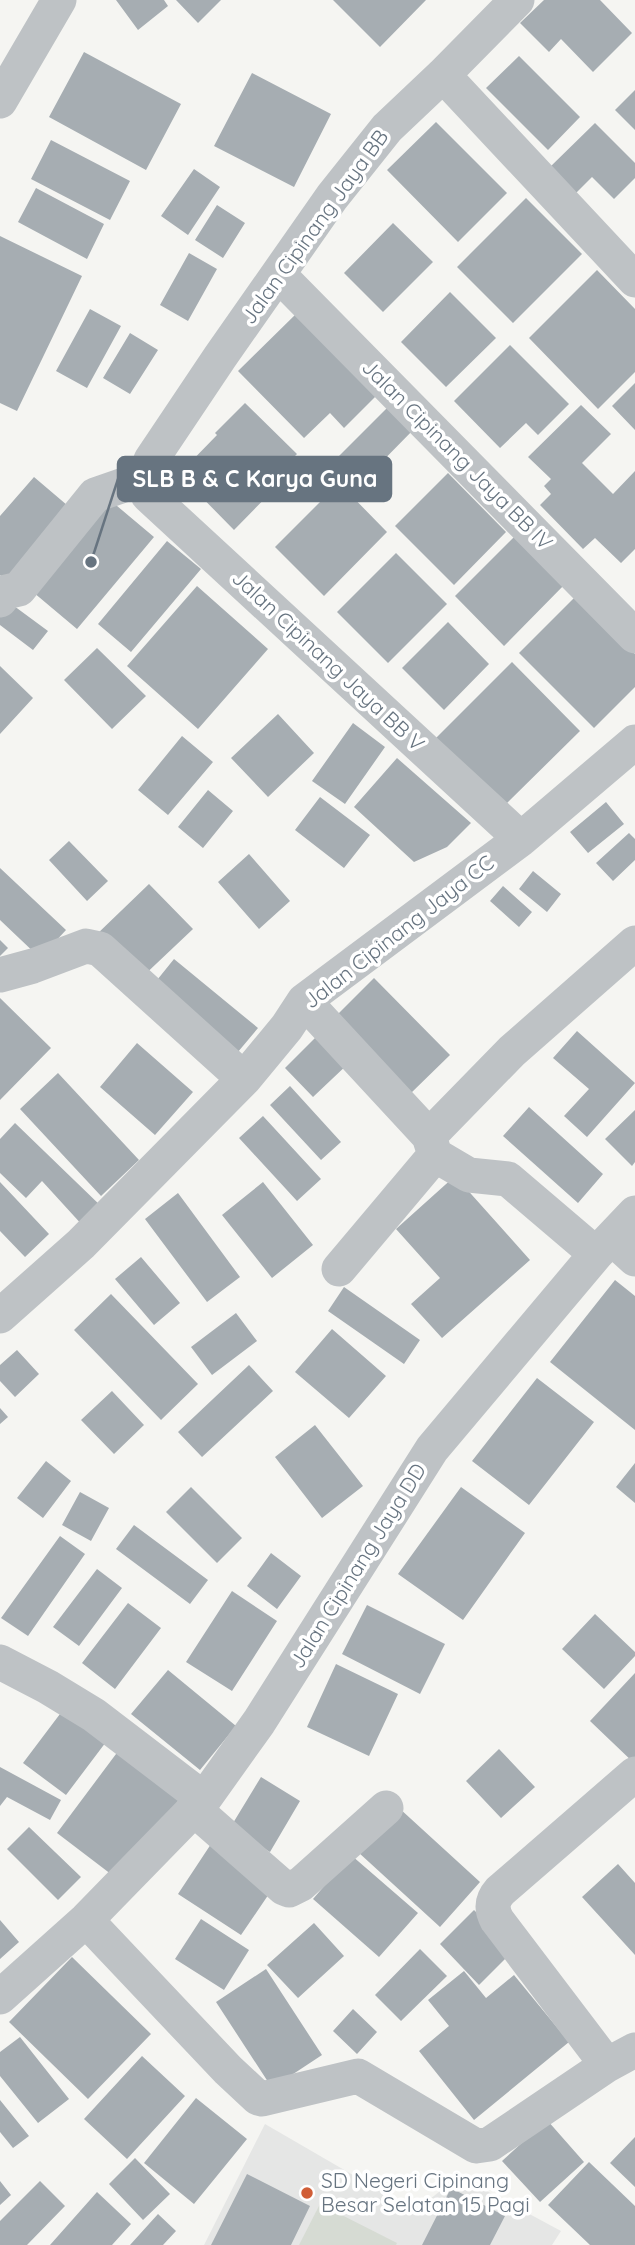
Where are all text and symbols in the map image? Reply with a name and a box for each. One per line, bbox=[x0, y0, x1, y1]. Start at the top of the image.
street label: Jalan Cipinang Jaya BB bbox=[235, 124, 393, 329]
street label: Jalan Cipinang Jaya BB IV bbox=[357, 354, 558, 555]
callout: SLB B & C Karya Guna bbox=[118, 457, 391, 501]
text: SLB B & C Karya Guna bbox=[133, 464, 377, 493]
street label: Jalan Cipinang Jaya BB V bbox=[227, 564, 430, 756]
street label: Jalan Cipinang Jaya CC bbox=[298, 849, 499, 1013]
street label: Jalan Cipinang Jaya DD bbox=[283, 1458, 431, 1673]
place label: SD Negeri Cipinang Besar Selatan 15 Pagi bbox=[321, 2167, 530, 2217]
marker: SD Negeri Cipinang Besar Selatan 15 Pagi bbox=[299, 2185, 315, 2201]

